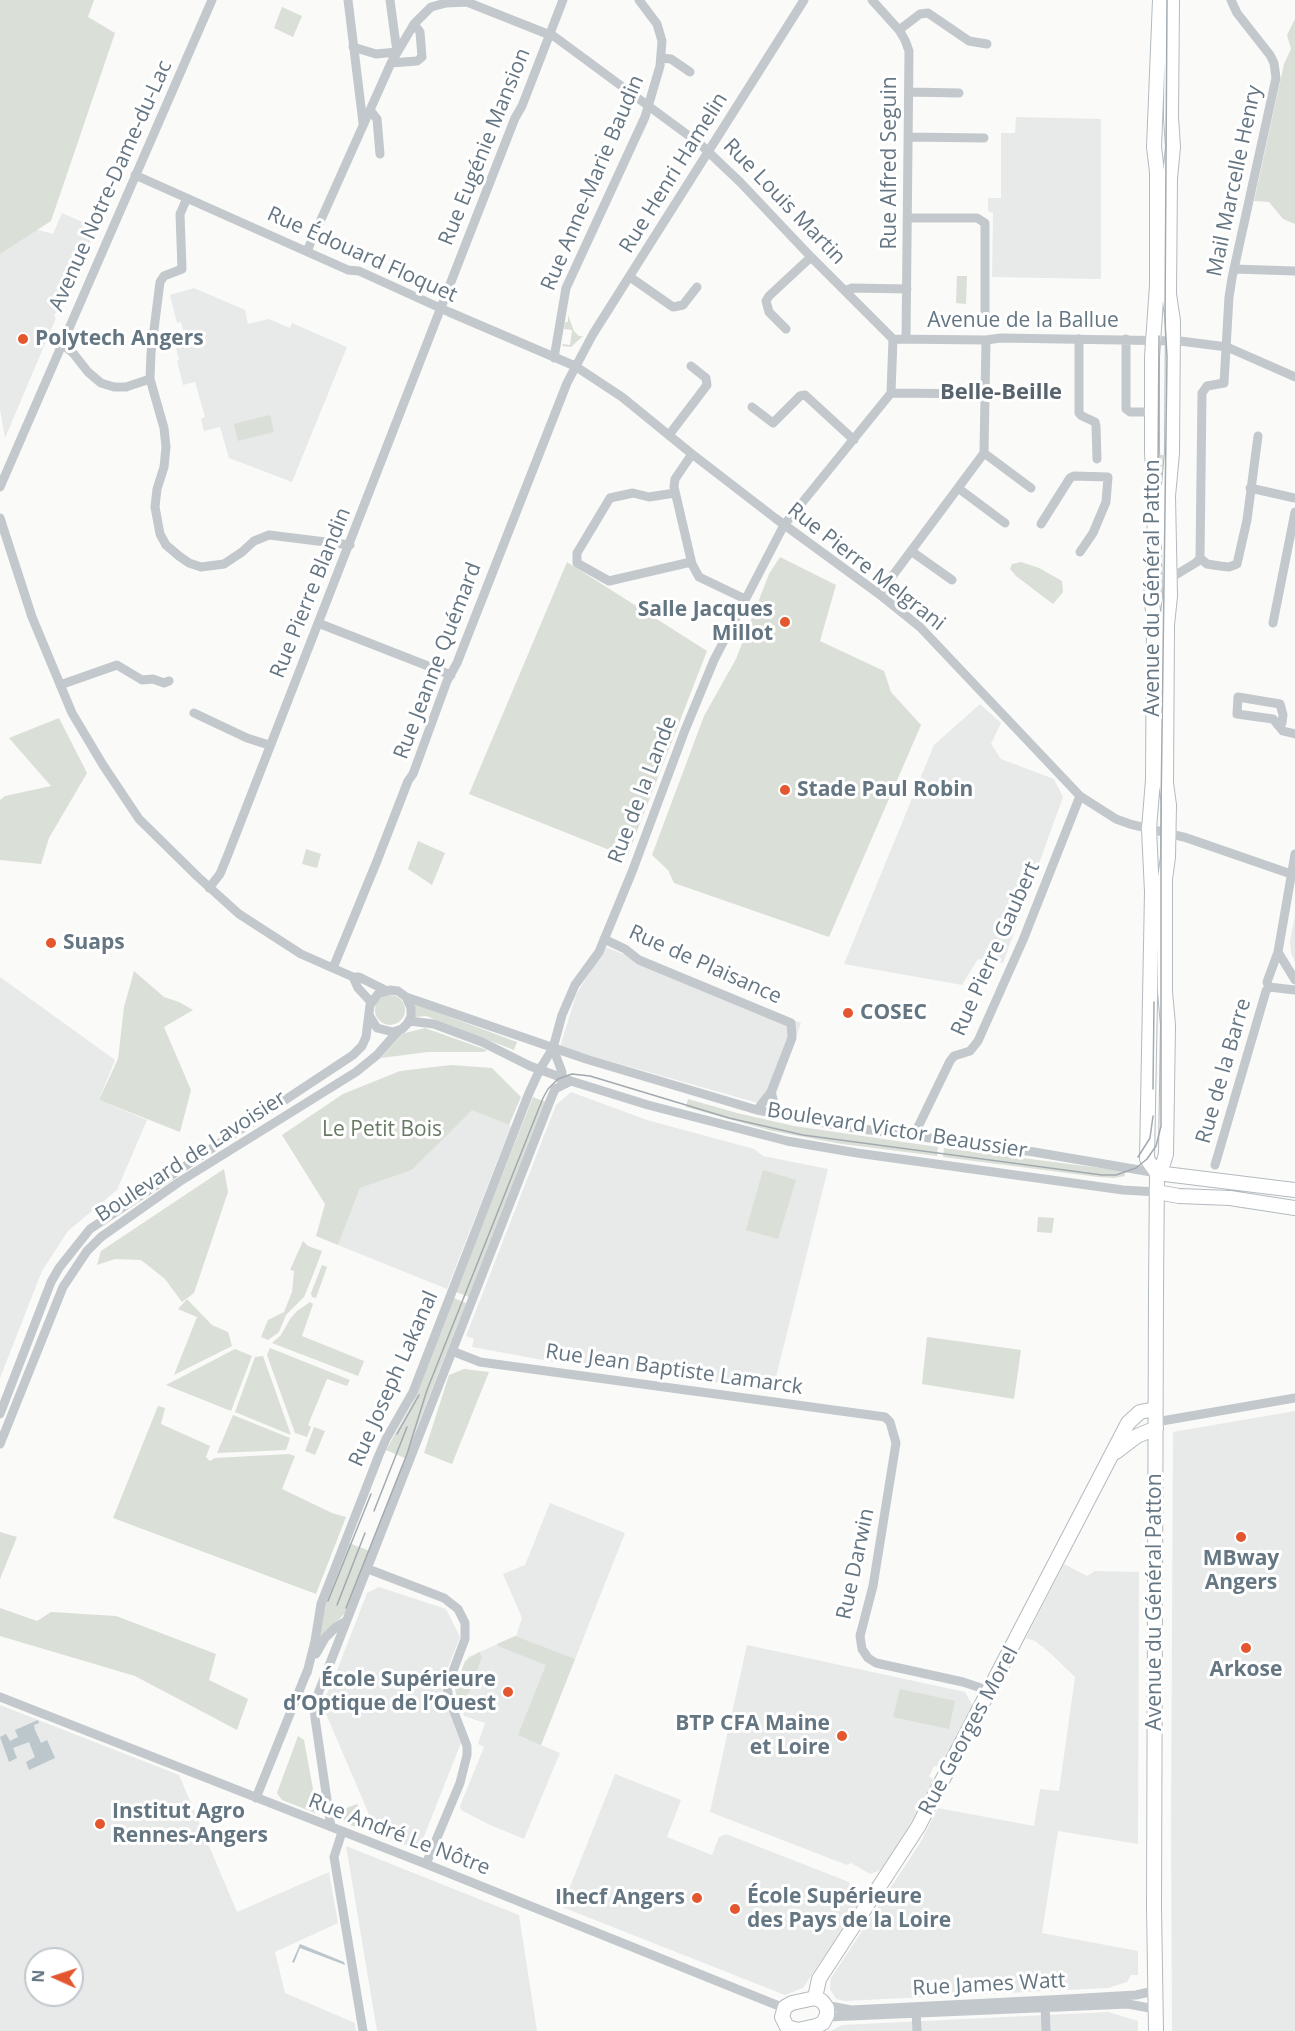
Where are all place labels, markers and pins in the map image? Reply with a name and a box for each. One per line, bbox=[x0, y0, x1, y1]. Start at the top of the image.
place label: Polytech Angers bbox=[35, 326, 204, 352]
marker: Polytech Angers bbox=[16, 332, 30, 346]
place label: Salle Jacques Millot bbox=[638, 597, 773, 647]
marker: Salle Jacques Millot bbox=[778, 615, 792, 629]
place label: Stade Paul Robin bbox=[797, 777, 973, 803]
marker: Stade Paul Robin bbox=[778, 783, 792, 797]
place label: Suaps bbox=[63, 930, 125, 956]
marker: Suaps bbox=[44, 936, 58, 950]
place label: COSEC bbox=[860, 1000, 927, 1026]
marker: COSEC bbox=[841, 1006, 855, 1020]
marker: MBway Angers bbox=[1234, 1530, 1248, 1544]
place label: MBway Angers bbox=[1203, 1546, 1279, 1596]
marker: Arkose bbox=[1239, 1641, 1253, 1655]
place label: Arkose bbox=[1210, 1657, 1282, 1683]
place label: École Supérieure d’Optique de l’Ouest bbox=[283, 1667, 496, 1717]
marker: École Supérieure d’Optique de l’Ouest bbox=[501, 1685, 515, 1699]
place label: BTP CFA Maine et Loire bbox=[675, 1711, 830, 1761]
marker: BTP CFA Maine et Loire bbox=[835, 1729, 849, 1743]
place label: Institut Agro Rennes-Angers bbox=[112, 1799, 268, 1849]
marker: Institut Agro Rennes-Angers bbox=[93, 1817, 107, 1831]
place label: École Supérieure des Pays de la Loire bbox=[747, 1884, 951, 1934]
place label: Ihecf Angers bbox=[555, 1885, 685, 1911]
marker: Ihecf Angers bbox=[690, 1891, 704, 1905]
marker: École Supérieure des Pays de la Loire bbox=[728, 1902, 742, 1916]

